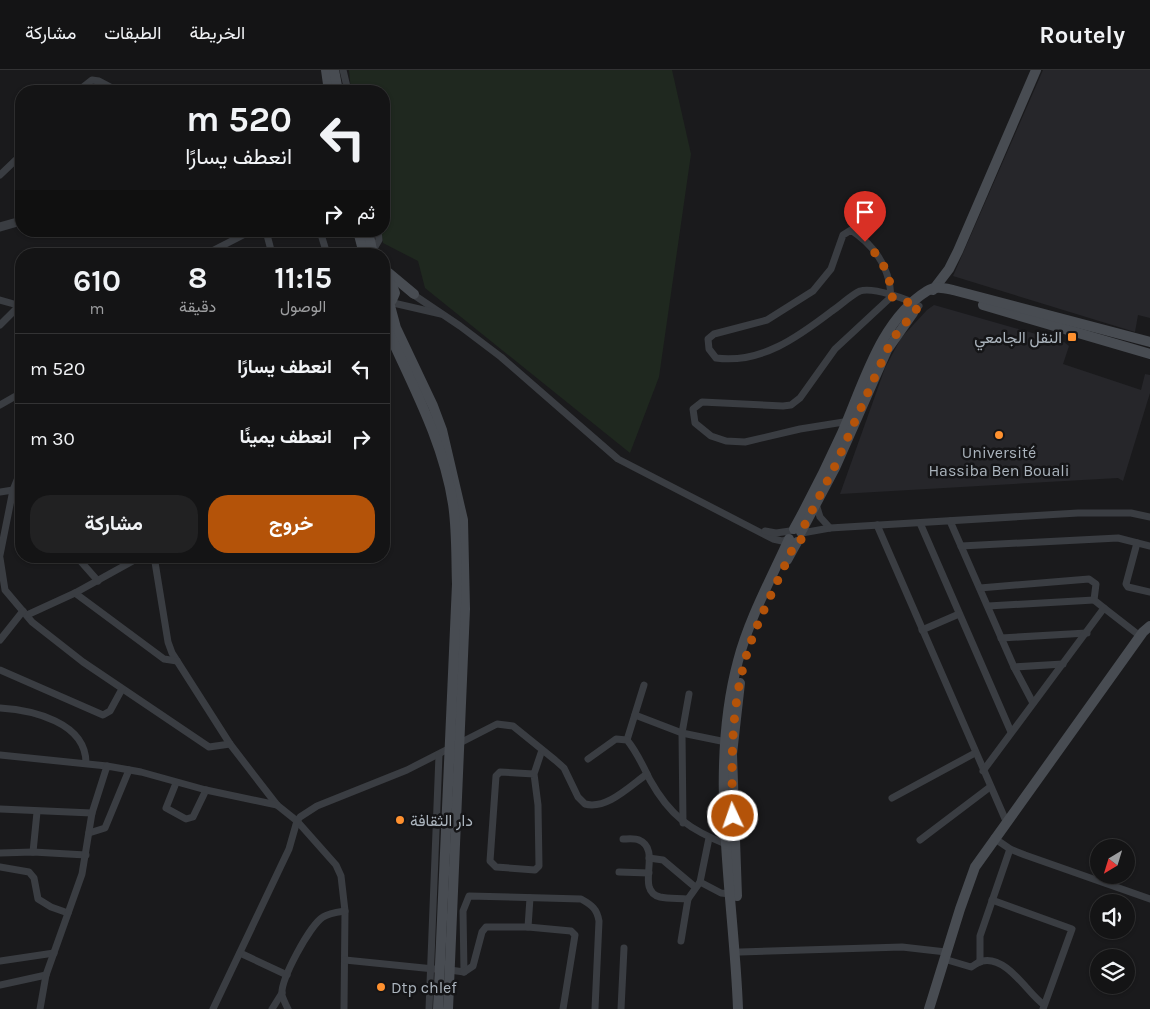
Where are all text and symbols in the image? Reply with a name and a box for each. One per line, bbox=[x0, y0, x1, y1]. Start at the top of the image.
text: Routely bbox=[1039, 21, 1125, 49]
text: مشاركة bbox=[25, 22, 76, 44]
text: الطبقات bbox=[104, 22, 161, 44]
text: الخريطة bbox=[189, 22, 245, 44]
text: 520 m bbox=[186, 99, 292, 140]
icon: left bbox=[310, 105, 375, 170]
text: انعطف يسارًا bbox=[185, 144, 292, 170]
pin bbox=[844, 191, 886, 242]
icon: arrive bbox=[851, 198, 879, 226]
icon: right bbox=[319, 200, 347, 228]
text: ثم bbox=[357, 202, 375, 224]
text: 8 bbox=[188, 260, 207, 296]
text: 11:15 bbox=[274, 260, 332, 296]
text: 610 bbox=[73, 263, 121, 299]
text: دقيقة bbox=[179, 297, 216, 316]
text: الوصول bbox=[280, 297, 326, 316]
text: m bbox=[90, 299, 105, 318]
place label: النقل الجامعي bbox=[974, 328, 1062, 351]
marker: النقل الجامعي bbox=[1066, 331, 1078, 343]
icon: left bbox=[347, 355, 375, 383]
text: انعطف يسارًا bbox=[237, 356, 332, 378]
text: 520 m bbox=[30, 358, 85, 380]
icon: right bbox=[347, 425, 375, 453]
text: انعطف يمينًا bbox=[240, 426, 332, 448]
text: 30 m bbox=[30, 428, 75, 450]
marker: Université Hassiba Ben Bouali bbox=[993, 429, 1005, 441]
place label: Université Hassiba Ben Bouali bbox=[928, 443, 1070, 480]
button: مشاركة bbox=[30, 495, 198, 553]
button: خروج bbox=[208, 495, 375, 553]
position arrow bbox=[706, 789, 758, 841]
place label: دار الثقافة bbox=[410, 811, 473, 831]
marker: دار الثقافة bbox=[394, 814, 406, 826]
north arrow bbox=[1090, 839, 1135, 884]
map controls bbox=[1090, 839, 1135, 994]
button: sound bbox=[1090, 894, 1135, 939]
button: layers bbox=[1090, 949, 1135, 994]
place label: Dtp chlef bbox=[391, 978, 457, 997]
marker: Dtp chlef bbox=[375, 981, 387, 993]

